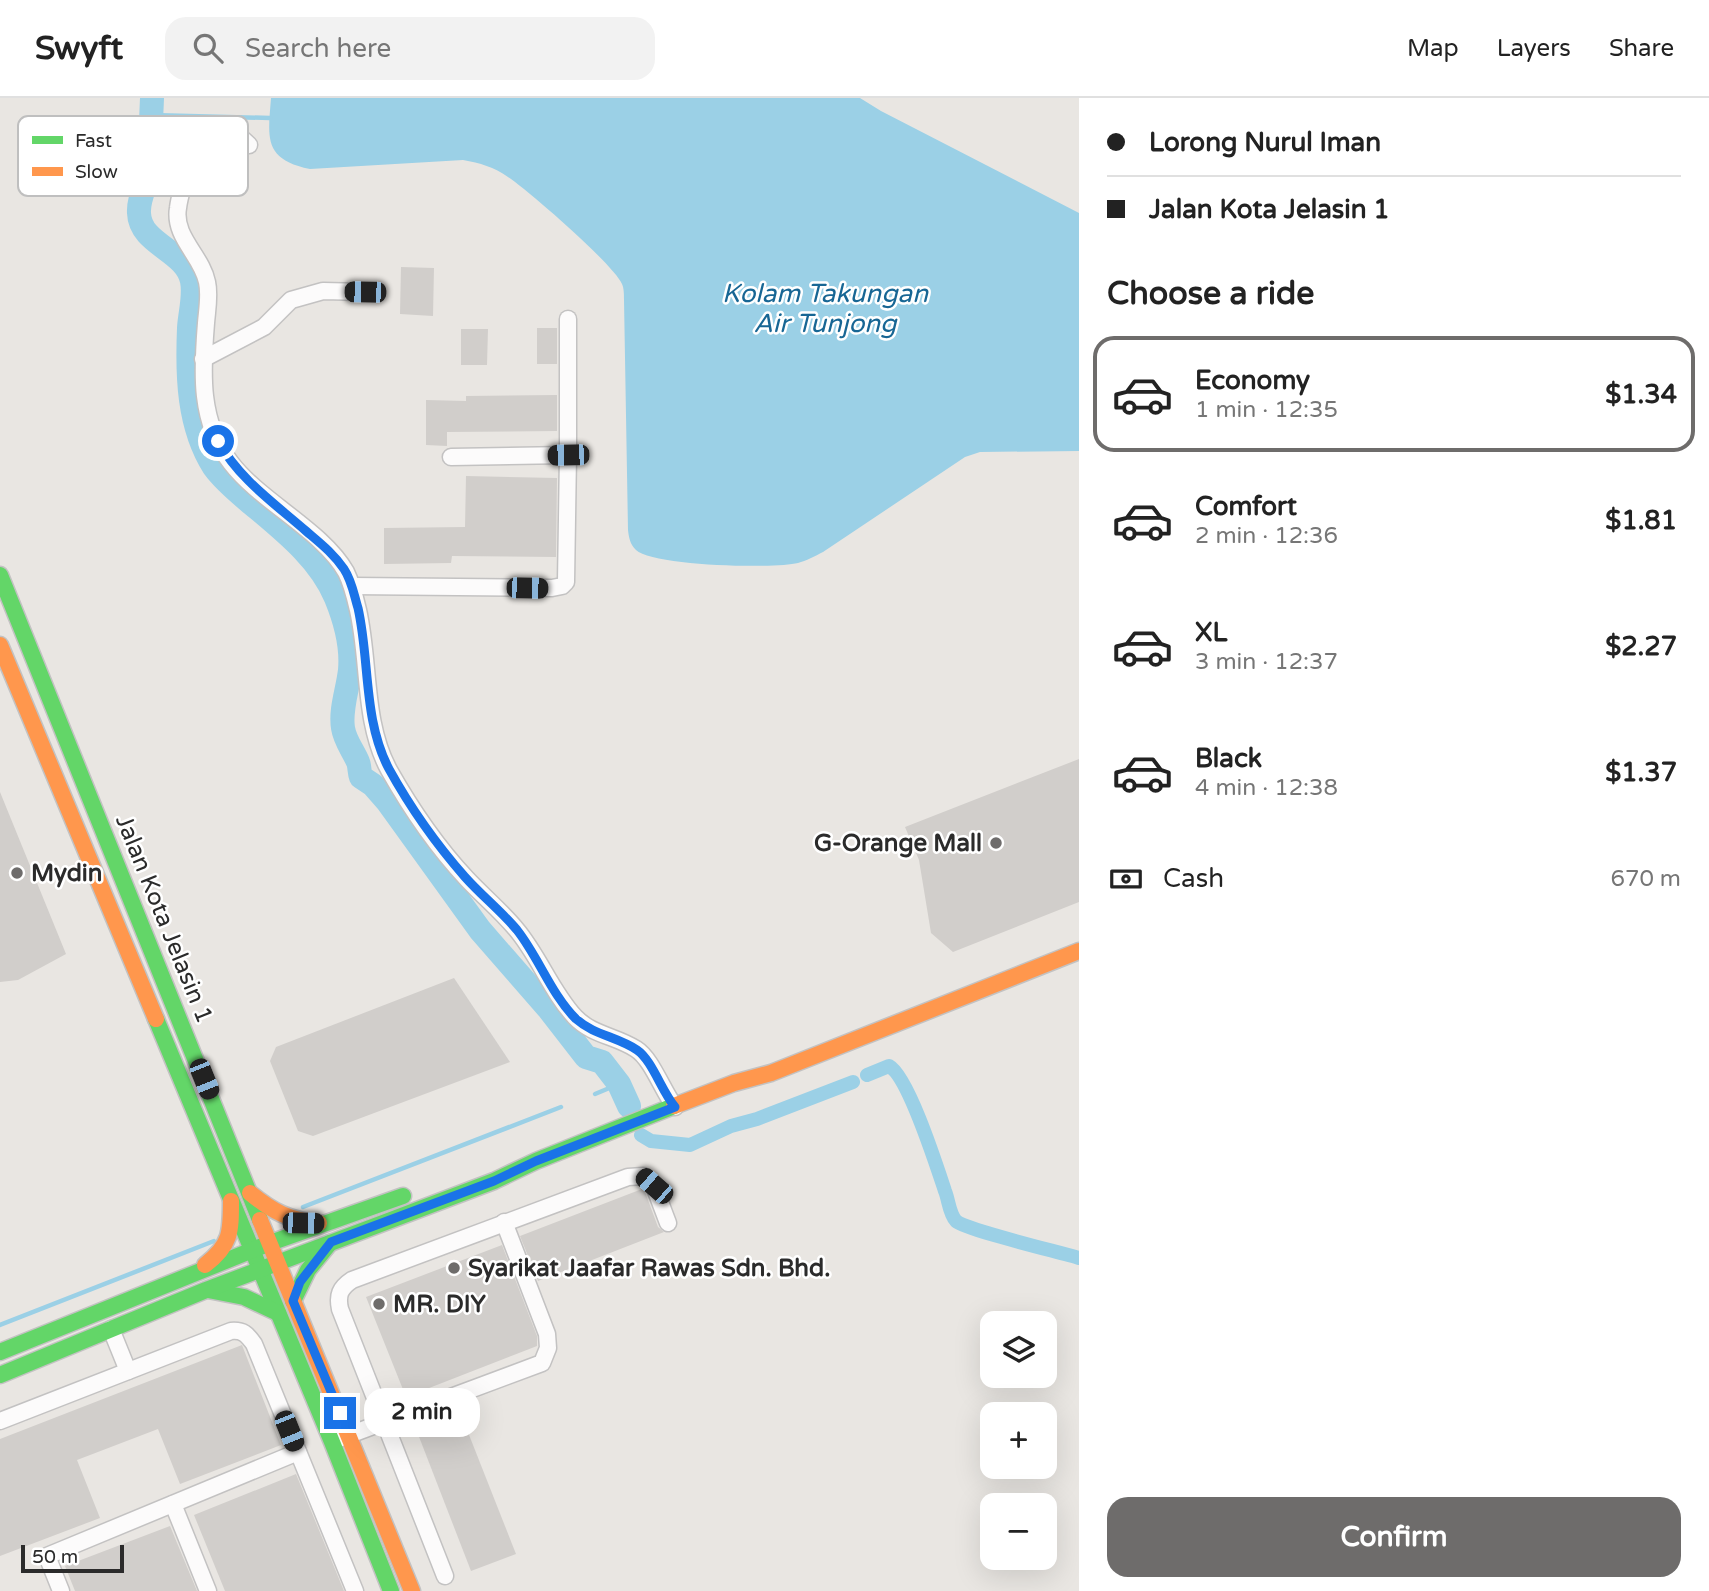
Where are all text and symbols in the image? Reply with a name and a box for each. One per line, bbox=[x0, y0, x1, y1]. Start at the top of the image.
search box bbox=[165, 17, 655, 80]
text: Swyft bbox=[35, 29, 123, 68]
icon: search bbox=[189, 29, 227, 67]
text: Search here bbox=[245, 33, 391, 64]
text: Map bbox=[1407, 34, 1459, 63]
text: Layers bbox=[1497, 34, 1571, 63]
text: Share bbox=[1609, 34, 1674, 63]
legend bbox=[18, 116, 248, 196]
text: Lorong Nurul Iman bbox=[1149, 127, 1381, 158]
text: Fast bbox=[75, 130, 112, 152]
text: Slow bbox=[75, 161, 118, 183]
text: Jalan Kota Jelasin 1 bbox=[1149, 194, 1390, 225]
text: Choose a ride bbox=[1107, 275, 1314, 313]
water label: Kolam Takungan Air Tunjong bbox=[722, 278, 929, 339]
car bbox=[344, 281, 387, 303]
icon: car bbox=[1111, 363, 1174, 426]
text: Economy bbox=[1195, 365, 1310, 396]
text: $1.34 bbox=[1605, 379, 1677, 410]
text: 1 min · 12:35 bbox=[1195, 396, 1338, 424]
route start bbox=[202, 425, 234, 457]
car bbox=[547, 444, 590, 466]
icon: car bbox=[1111, 489, 1174, 552]
text: Comfort bbox=[1195, 491, 1297, 522]
text: $1.81 bbox=[1605, 505, 1677, 536]
text: 2 min · 12:36 bbox=[1195, 522, 1338, 550]
car bbox=[506, 577, 549, 599]
icon: car bbox=[1111, 615, 1174, 678]
text: XL bbox=[1195, 617, 1227, 648]
text: $2.27 bbox=[1605, 631, 1677, 662]
text: 3 min · 12:37 bbox=[1195, 648, 1338, 676]
icon: car bbox=[1111, 741, 1174, 804]
text: Black bbox=[1195, 743, 1262, 774]
text: $1.37 bbox=[1605, 757, 1677, 788]
text: 4 min · 12:38 bbox=[1195, 774, 1338, 802]
street label: Jalan Kota Jelasin 1 bbox=[109, 811, 219, 1027]
place label: G-Orange Mall bbox=[814, 829, 982, 858]
marker: G-Orange Mall bbox=[988, 835, 1004, 851]
place label: Mydin bbox=[31, 859, 102, 888]
icon: cash bbox=[1107, 860, 1145, 898]
text: Cash bbox=[1163, 863, 1224, 894]
marker: Mydin bbox=[9, 865, 25, 881]
text: 670 m bbox=[1611, 865, 1681, 893]
car bbox=[187, 1056, 222, 1102]
car bbox=[632, 1164, 677, 1208]
car bbox=[282, 1212, 325, 1234]
place label: Syarikat Jaafar Rawas Sdn. Bhd. bbox=[468, 1254, 830, 1283]
marker: Syarikat Jaafar Rawas Sdn. Bhd. bbox=[446, 1260, 462, 1276]
place label: MR. DIY bbox=[393, 1290, 487, 1319]
marker: MR. DIY bbox=[371, 1296, 387, 1312]
map controls bbox=[980, 1311, 1057, 1570]
button: layers bbox=[980, 1311, 1057, 1388]
callout: 2 min bbox=[364, 1388, 480, 1438]
route end bbox=[324, 1397, 356, 1429]
text: 2 min bbox=[391, 1398, 453, 1426]
button: + bbox=[980, 1402, 1057, 1479]
car bbox=[272, 1408, 307, 1454]
button: − bbox=[980, 1493, 1057, 1570]
button: Confirm bbox=[1107, 1497, 1681, 1577]
scale bar bbox=[21, 1542, 124, 1574]
text: 50 m bbox=[32, 1546, 78, 1568]

